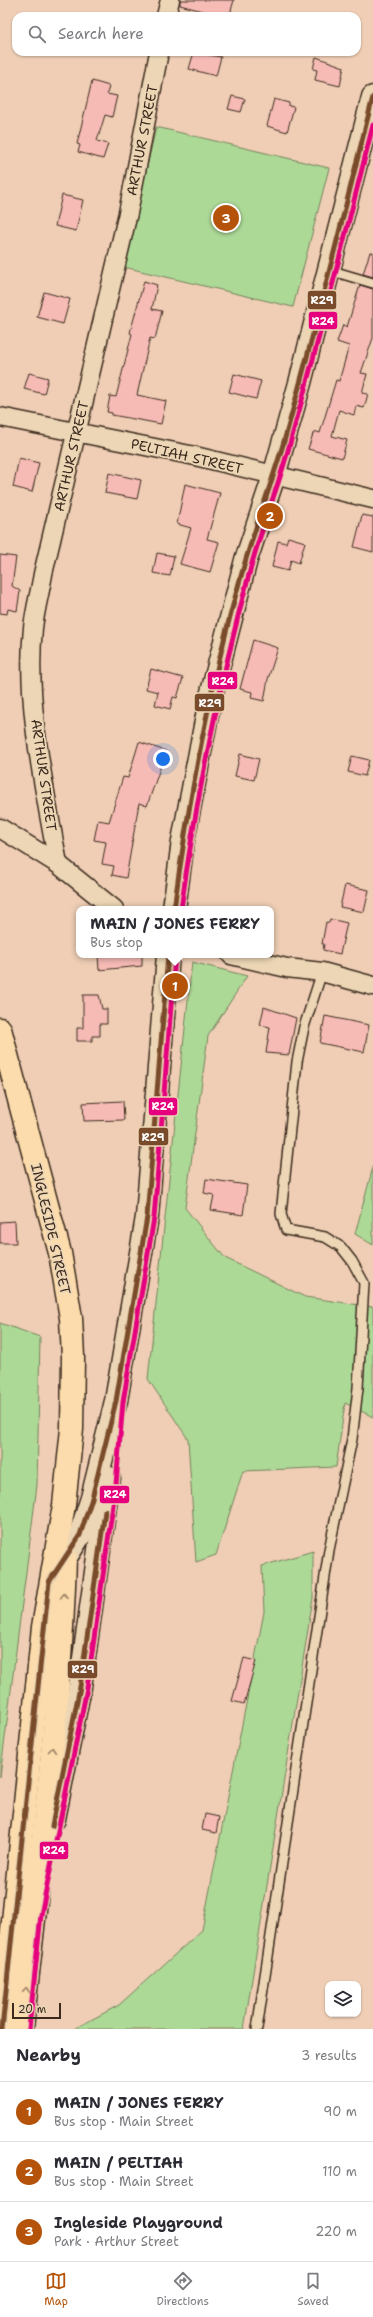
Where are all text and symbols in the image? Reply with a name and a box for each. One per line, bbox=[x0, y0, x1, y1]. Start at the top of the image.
search box bbox=[12, 12, 361, 56]
icon: search bbox=[26, 23, 48, 45]
text: Search here bbox=[58, 24, 144, 44]
street label: ARTHUR STREET bbox=[122, 82, 162, 197]
pin: 3 bbox=[213, 203, 239, 233]
line badge: R29 bbox=[307, 290, 337, 310]
text: R29 bbox=[310, 293, 334, 308]
line badge: R24 bbox=[308, 311, 338, 330]
text: R24 bbox=[311, 314, 335, 329]
street label: ARTHUR STREET bbox=[50, 399, 93, 513]
street label: PELTIAH STREET bbox=[129, 434, 245, 478]
pin: 2 bbox=[257, 501, 283, 531]
line badge: R24 bbox=[207, 671, 238, 690]
text: R24 bbox=[211, 674, 235, 689]
line badge: R29 bbox=[194, 693, 225, 712]
text: R29 bbox=[198, 696, 222, 711]
street label: ARTHUR STREET bbox=[27, 718, 61, 833]
your location bbox=[153, 749, 173, 769]
popup bbox=[76, 906, 274, 958]
text: MAIN / JONES FERRY bbox=[90, 914, 260, 934]
text: Bus stop bbox=[90, 934, 143, 951]
pin: 1 bbox=[162, 971, 188, 1001]
line badge: R24 bbox=[148, 1097, 178, 1116]
text: R24 bbox=[151, 1099, 175, 1114]
line badge: R29 bbox=[138, 1127, 169, 1146]
text: R29 bbox=[141, 1130, 165, 1145]
street label: INGLESIDE STREET bbox=[27, 1162, 75, 1297]
line badge: R24 bbox=[99, 1485, 130, 1504]
text: R24 bbox=[103, 1487, 127, 1502]
one-way arrow bbox=[60, 1593, 68, 1599]
line badge: R29 bbox=[67, 1660, 98, 1679]
text: R29 bbox=[71, 1662, 95, 1677]
one-way arrow bbox=[47, 1747, 56, 1753]
line badge: R24 bbox=[39, 1841, 69, 1860]
text: R24 bbox=[42, 1843, 66, 1858]
map controls bbox=[325, 1981, 361, 2017]
button: layers bbox=[325, 1981, 361, 2017]
one-way arrow bbox=[21, 1987, 30, 1993]
scale bar bbox=[12, 2001, 61, 2020]
text: 20 m bbox=[18, 2002, 46, 2017]
text: Nearby bbox=[16, 2044, 81, 2066]
text: 3 results bbox=[301, 2047, 357, 2064]
text: MAIN / JONES FERRY bbox=[54, 2093, 224, 2113]
text: 1 bbox=[26, 2103, 32, 2120]
text: 90 m bbox=[323, 2103, 357, 2120]
text: Bus stop · Main Street bbox=[54, 2113, 194, 2130]
text: MAIN / PELTIAH bbox=[54, 2153, 183, 2173]
text: 2 bbox=[24, 2163, 34, 2180]
text: 110 m bbox=[322, 2163, 357, 2180]
text: Bus stop · Main Street bbox=[54, 2173, 194, 2190]
text: Ingleside Playground bbox=[54, 2213, 223, 2233]
text: 3 bbox=[24, 2223, 34, 2240]
text: 220 m bbox=[315, 2223, 357, 2240]
text: Park · Arthur Street bbox=[54, 2233, 179, 2250]
tab: Map bbox=[44, 2270, 68, 2309]
tab: Directions bbox=[156, 2270, 209, 2309]
tab: Saved bbox=[297, 2270, 329, 2309]

